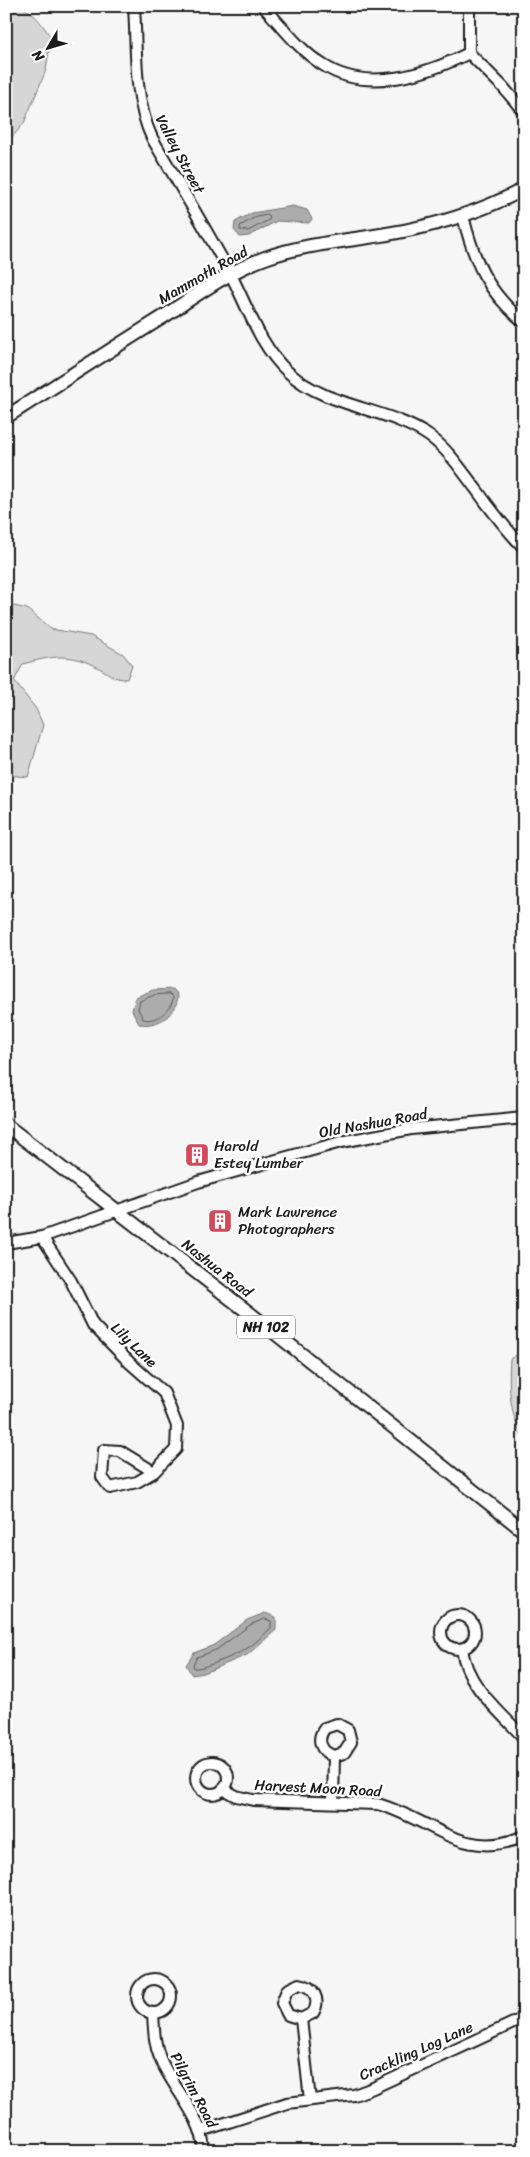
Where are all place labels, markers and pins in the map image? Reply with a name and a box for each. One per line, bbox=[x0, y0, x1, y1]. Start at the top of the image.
place label: Harold Estey Lumber bbox=[214, 1133, 304, 1176]
building icon: Harold Estey Lumber bbox=[184, 1142, 210, 1168]
place label: Mark Lawrence Photographers bbox=[238, 1199, 338, 1242]
building icon: Mark Lawrence Photographers bbox=[207, 1208, 233, 1234]

